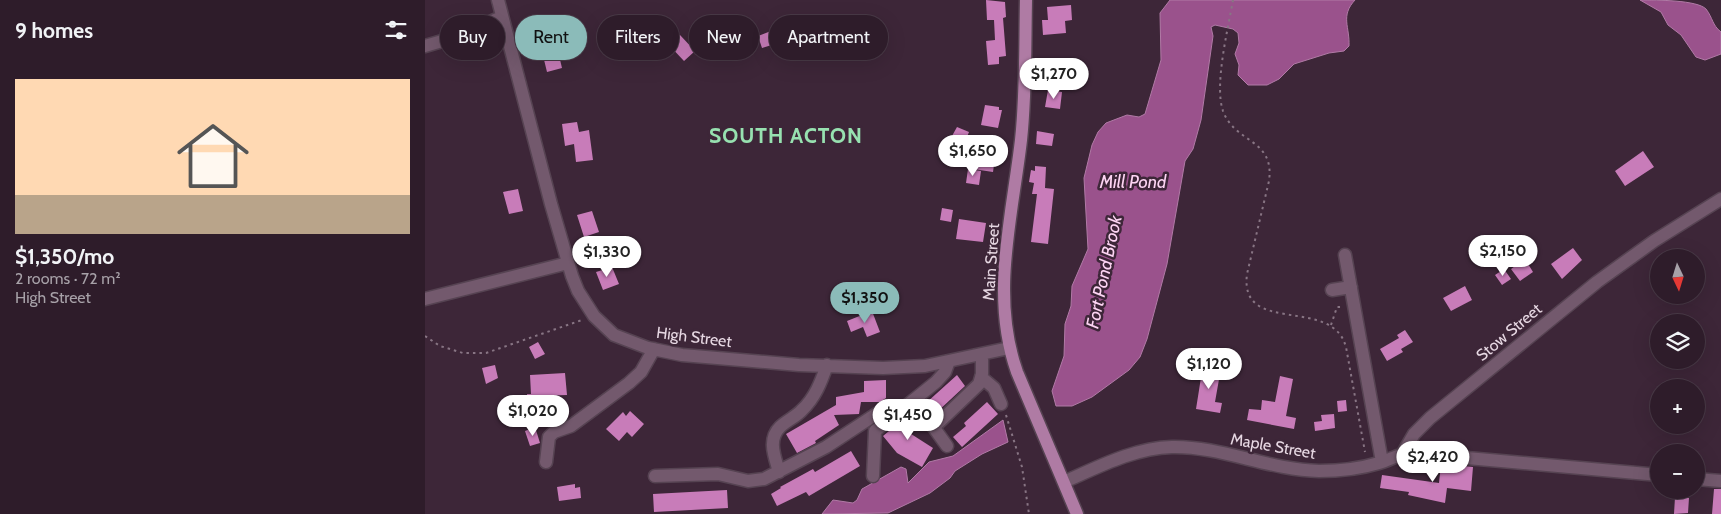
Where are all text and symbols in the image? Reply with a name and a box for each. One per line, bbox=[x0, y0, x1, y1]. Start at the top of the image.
chip: Buy bbox=[440, 15, 505, 60]
chip: Rent bbox=[515, 15, 587, 60]
chip: Filters bbox=[597, 15, 679, 60]
chip: New bbox=[689, 15, 759, 60]
chip: Apartment bbox=[769, 15, 888, 60]
icon: filters bbox=[382, 16, 410, 44]
text: 9 homes bbox=[15, 18, 93, 43]
pin: $1,270 bbox=[1013, 58, 1095, 100]
text: $1,270 bbox=[1031, 64, 1077, 83]
icon: home bbox=[168, 111, 258, 201]
district label: SOUTH ACTON bbox=[709, 123, 863, 148]
pin: $1,650 bbox=[932, 134, 1014, 177]
text: $1,650 bbox=[949, 141, 997, 160]
water label: Mill Pond bbox=[1099, 171, 1167, 193]
water label: Fort Pond Brook bbox=[1081, 212, 1127, 330]
street label: Main Street bbox=[979, 222, 1003, 301]
pin: $2,150 bbox=[1462, 234, 1544, 277]
pin: $1,330 bbox=[566, 236, 648, 278]
text: $2,150 bbox=[1480, 241, 1526, 260]
text: $1,330 bbox=[583, 242, 631, 261]
text: $1,350/mo bbox=[15, 244, 114, 269]
north arrow bbox=[1650, 249, 1705, 304]
map controls bbox=[1650, 249, 1705, 499]
text: 2 rooms · 72 m² bbox=[15, 269, 120, 288]
pin: $1,350 bbox=[824, 282, 906, 324]
text: High Street bbox=[15, 288, 91, 307]
text: $1,350 bbox=[841, 288, 889, 307]
street label: Stow Street bbox=[1472, 299, 1546, 365]
button: layers bbox=[1650, 314, 1705, 369]
street label: High Street bbox=[655, 323, 733, 351]
pin: $1,120 bbox=[1168, 348, 1250, 390]
text: $1,120 bbox=[1187, 354, 1231, 373]
button: + bbox=[1650, 379, 1705, 434]
pin: $1,020 bbox=[492, 394, 574, 437]
pin: $1,450 bbox=[867, 398, 949, 441]
text: $1,020 bbox=[508, 401, 558, 420]
text: $1,450 bbox=[884, 405, 932, 424]
street label: Maple Street bbox=[1229, 429, 1318, 463]
pin: $2,420 bbox=[1392, 440, 1474, 483]
button: − bbox=[1650, 444, 1705, 499]
text: $2,420 bbox=[1407, 447, 1459, 466]

